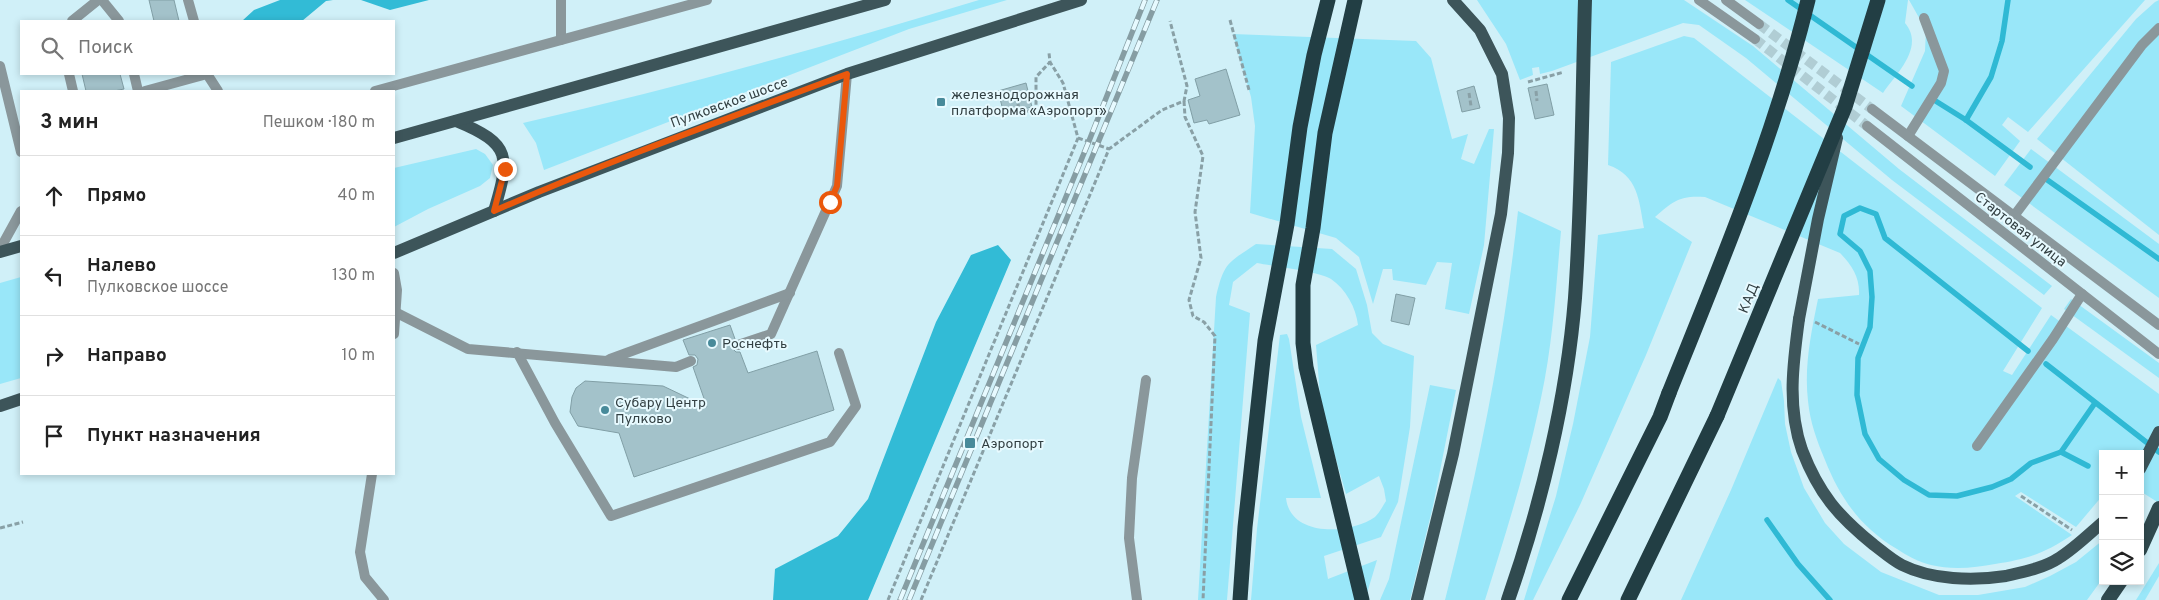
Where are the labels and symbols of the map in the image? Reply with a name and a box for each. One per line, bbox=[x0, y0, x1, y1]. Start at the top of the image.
street label: Пулковское шоссе bbox=[668, 74, 791, 133]
place label: железнодорожная платформа «Аэропорт» bbox=[951, 87, 1107, 120]
marker: железнодорожная платформа «Аэропорт» bbox=[935, 96, 947, 108]
route end bbox=[494, 158, 517, 181]
street label: Стартовая улица bbox=[1971, 189, 2069, 271]
route start bbox=[819, 191, 842, 214]
street label: КАД bbox=[1736, 281, 1763, 316]
place label: Роснефть bbox=[722, 336, 787, 353]
marker: Роснефть bbox=[706, 337, 718, 349]
place label: Субару Центр Пулково bbox=[615, 395, 706, 428]
marker: Субару Центр Пулково bbox=[599, 404, 611, 416]
marker: Аэропорт bbox=[963, 436, 977, 450]
place label: Аэропорт bbox=[981, 436, 1044, 453]

